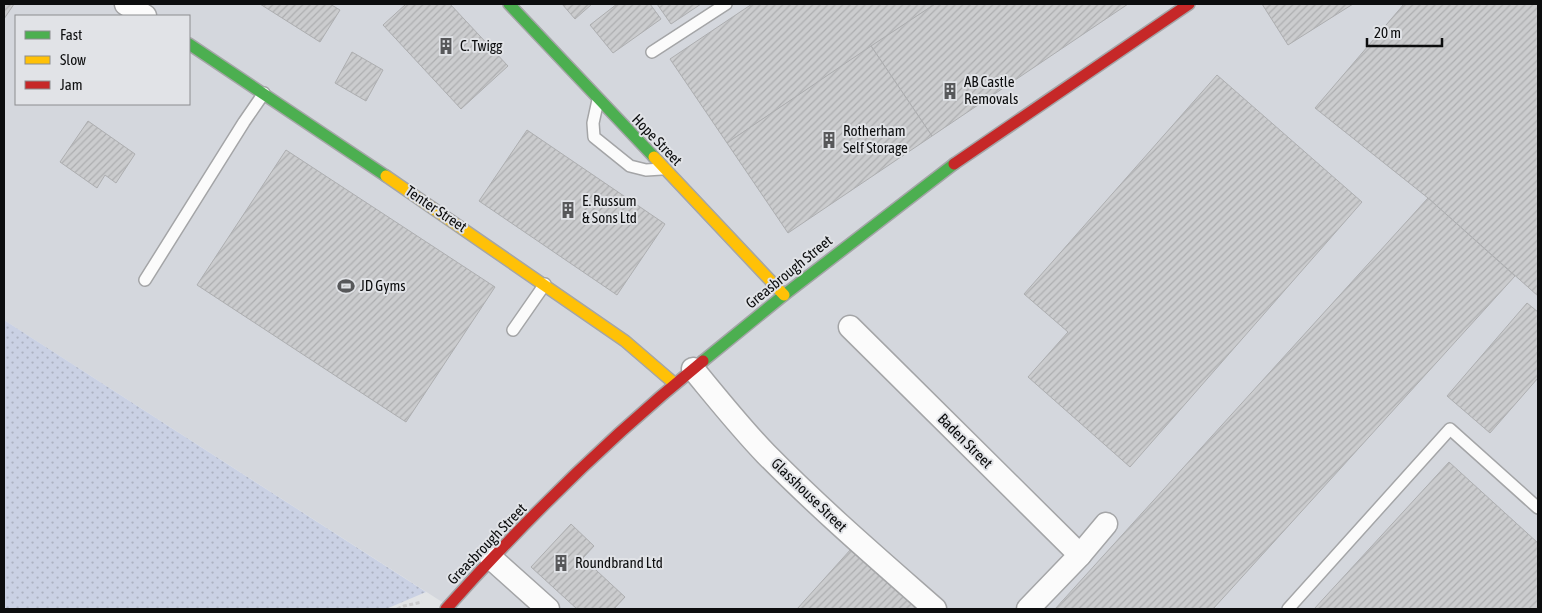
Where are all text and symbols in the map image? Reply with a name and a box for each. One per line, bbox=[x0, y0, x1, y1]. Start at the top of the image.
legend bbox=[15, 15, 190, 105]
scale bar bbox=[1367, 15, 1442, 47]
text: 20 m bbox=[1374, 24, 1401, 41]
text: Fast bbox=[60, 26, 82, 43]
building icon: C. Twigg bbox=[436, 36, 456, 56]
place label: C. Twigg bbox=[460, 37, 503, 54]
text: Slow bbox=[60, 51, 86, 68]
place label: AB Castle Removals bbox=[964, 73, 1018, 107]
text: Jam bbox=[60, 76, 83, 93]
building icon: AB Castle Removals bbox=[940, 81, 960, 101]
street label: Hope Street bbox=[629, 110, 686, 169]
place label: Rotherham Self Storage bbox=[843, 122, 908, 156]
building icon: Rotherham Self Storage bbox=[819, 130, 839, 150]
street label: Tenter Street bbox=[402, 182, 470, 235]
place label: E. Russum & Sons Ltd bbox=[582, 192, 637, 226]
building icon: E. Russum & Sons Ltd bbox=[558, 200, 578, 220]
street label: Greasbrough Street bbox=[742, 232, 835, 312]
sports icon: JD Gyms bbox=[336, 276, 356, 296]
place label: JD Gyms bbox=[360, 277, 405, 294]
street label: Baden Street bbox=[935, 410, 996, 471]
street label: Glasshouse Street bbox=[768, 454, 851, 535]
street label: Greasbrough Street bbox=[444, 500, 530, 588]
building icon: Roundbrand Ltd bbox=[551, 553, 571, 573]
place label: Roundbrand Ltd bbox=[575, 554, 663, 571]

